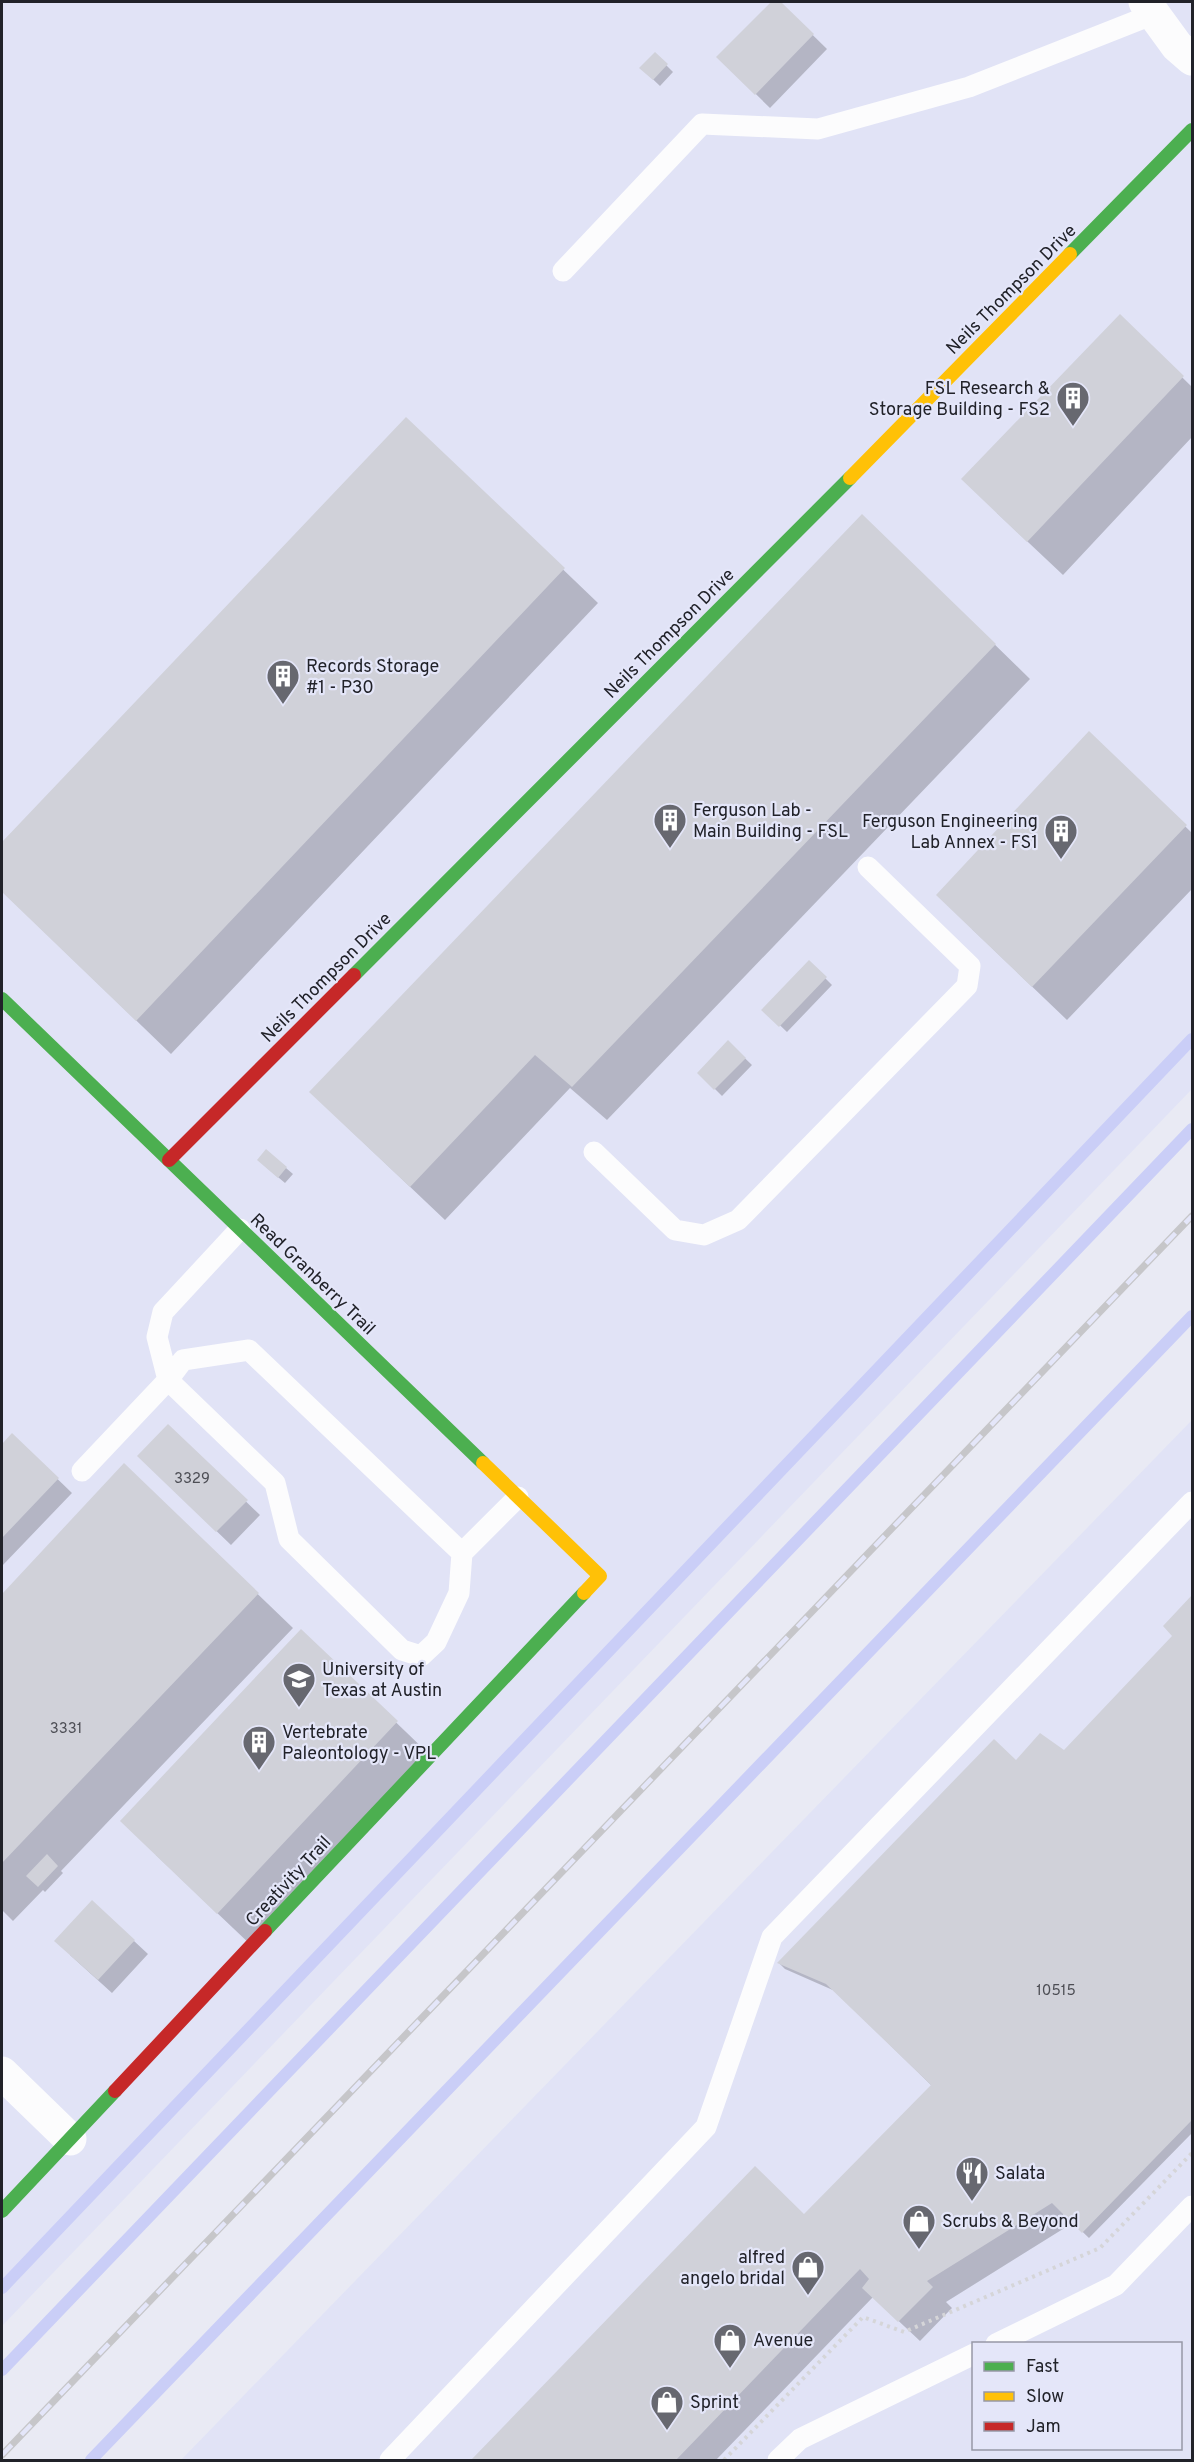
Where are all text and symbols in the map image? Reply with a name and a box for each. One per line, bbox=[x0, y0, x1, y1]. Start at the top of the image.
street label: Neils Thompson Drive bbox=[942, 220, 1082, 360]
place label: FSL Research & Storage Building - FS2 bbox=[869, 378, 1050, 422]
building icon: FSL Research & Storage Building - FS2 bbox=[1055, 380, 1091, 427]
street label: Neils Thompson Drive bbox=[600, 564, 740, 704]
place label: Records Storage #1 - P30 bbox=[306, 656, 439, 700]
building icon: Records Storage #1 - P30 bbox=[265, 658, 301, 705]
place label: Ferguson Lab - Main Building - FSL bbox=[693, 800, 848, 844]
building icon: Ferguson Lab - Main Building - FSL bbox=[652, 802, 688, 849]
place label: Ferguson Engineering Lab Annex - FS1 bbox=[862, 811, 1038, 855]
building icon: Ferguson Engineering Lab Annex - FS1 bbox=[1043, 813, 1079, 860]
street label: Neils Thompson Drive bbox=[257, 908, 397, 1048]
street label: Read Granberry Trail bbox=[244, 1209, 380, 1341]
house number: 3329 bbox=[174, 1470, 210, 1489]
place label: University of Texas at Austin bbox=[322, 1659, 442, 1703]
school or university icon: University of Texas at Austin bbox=[281, 1661, 317, 1708]
house number: 3331 bbox=[50, 1720, 82, 1739]
place label: Vertebrate Paleontology - VPL bbox=[282, 1722, 436, 1766]
building icon: Vertebrate Paleontology - VPL bbox=[241, 1724, 277, 1771]
street label: Creativity Trail bbox=[241, 1832, 337, 1932]
house number: 10515 bbox=[1036, 1982, 1076, 2001]
restaurant icon: Salata bbox=[954, 2155, 990, 2202]
place label: Salata bbox=[995, 2163, 1045, 2186]
shop icon: Scrubs & Beyond bbox=[901, 2203, 937, 2250]
place label: Scrubs & Beyond bbox=[942, 2211, 1079, 2234]
place label: alfred angelo bridal bbox=[680, 2247, 785, 2291]
shop icon: alfred angelo bridal bbox=[790, 2249, 826, 2296]
shop icon: Avenue bbox=[712, 2322, 748, 2369]
place label: Avenue bbox=[753, 2330, 813, 2353]
legend bbox=[972, 2342, 1182, 2450]
text: Fast bbox=[1026, 2356, 1059, 2379]
shop icon: Sprint bbox=[649, 2384, 685, 2431]
text: Slow bbox=[1026, 2386, 1064, 2409]
place label: Sprint bbox=[690, 2392, 739, 2415]
text: Jam bbox=[1026, 2416, 1061, 2439]

